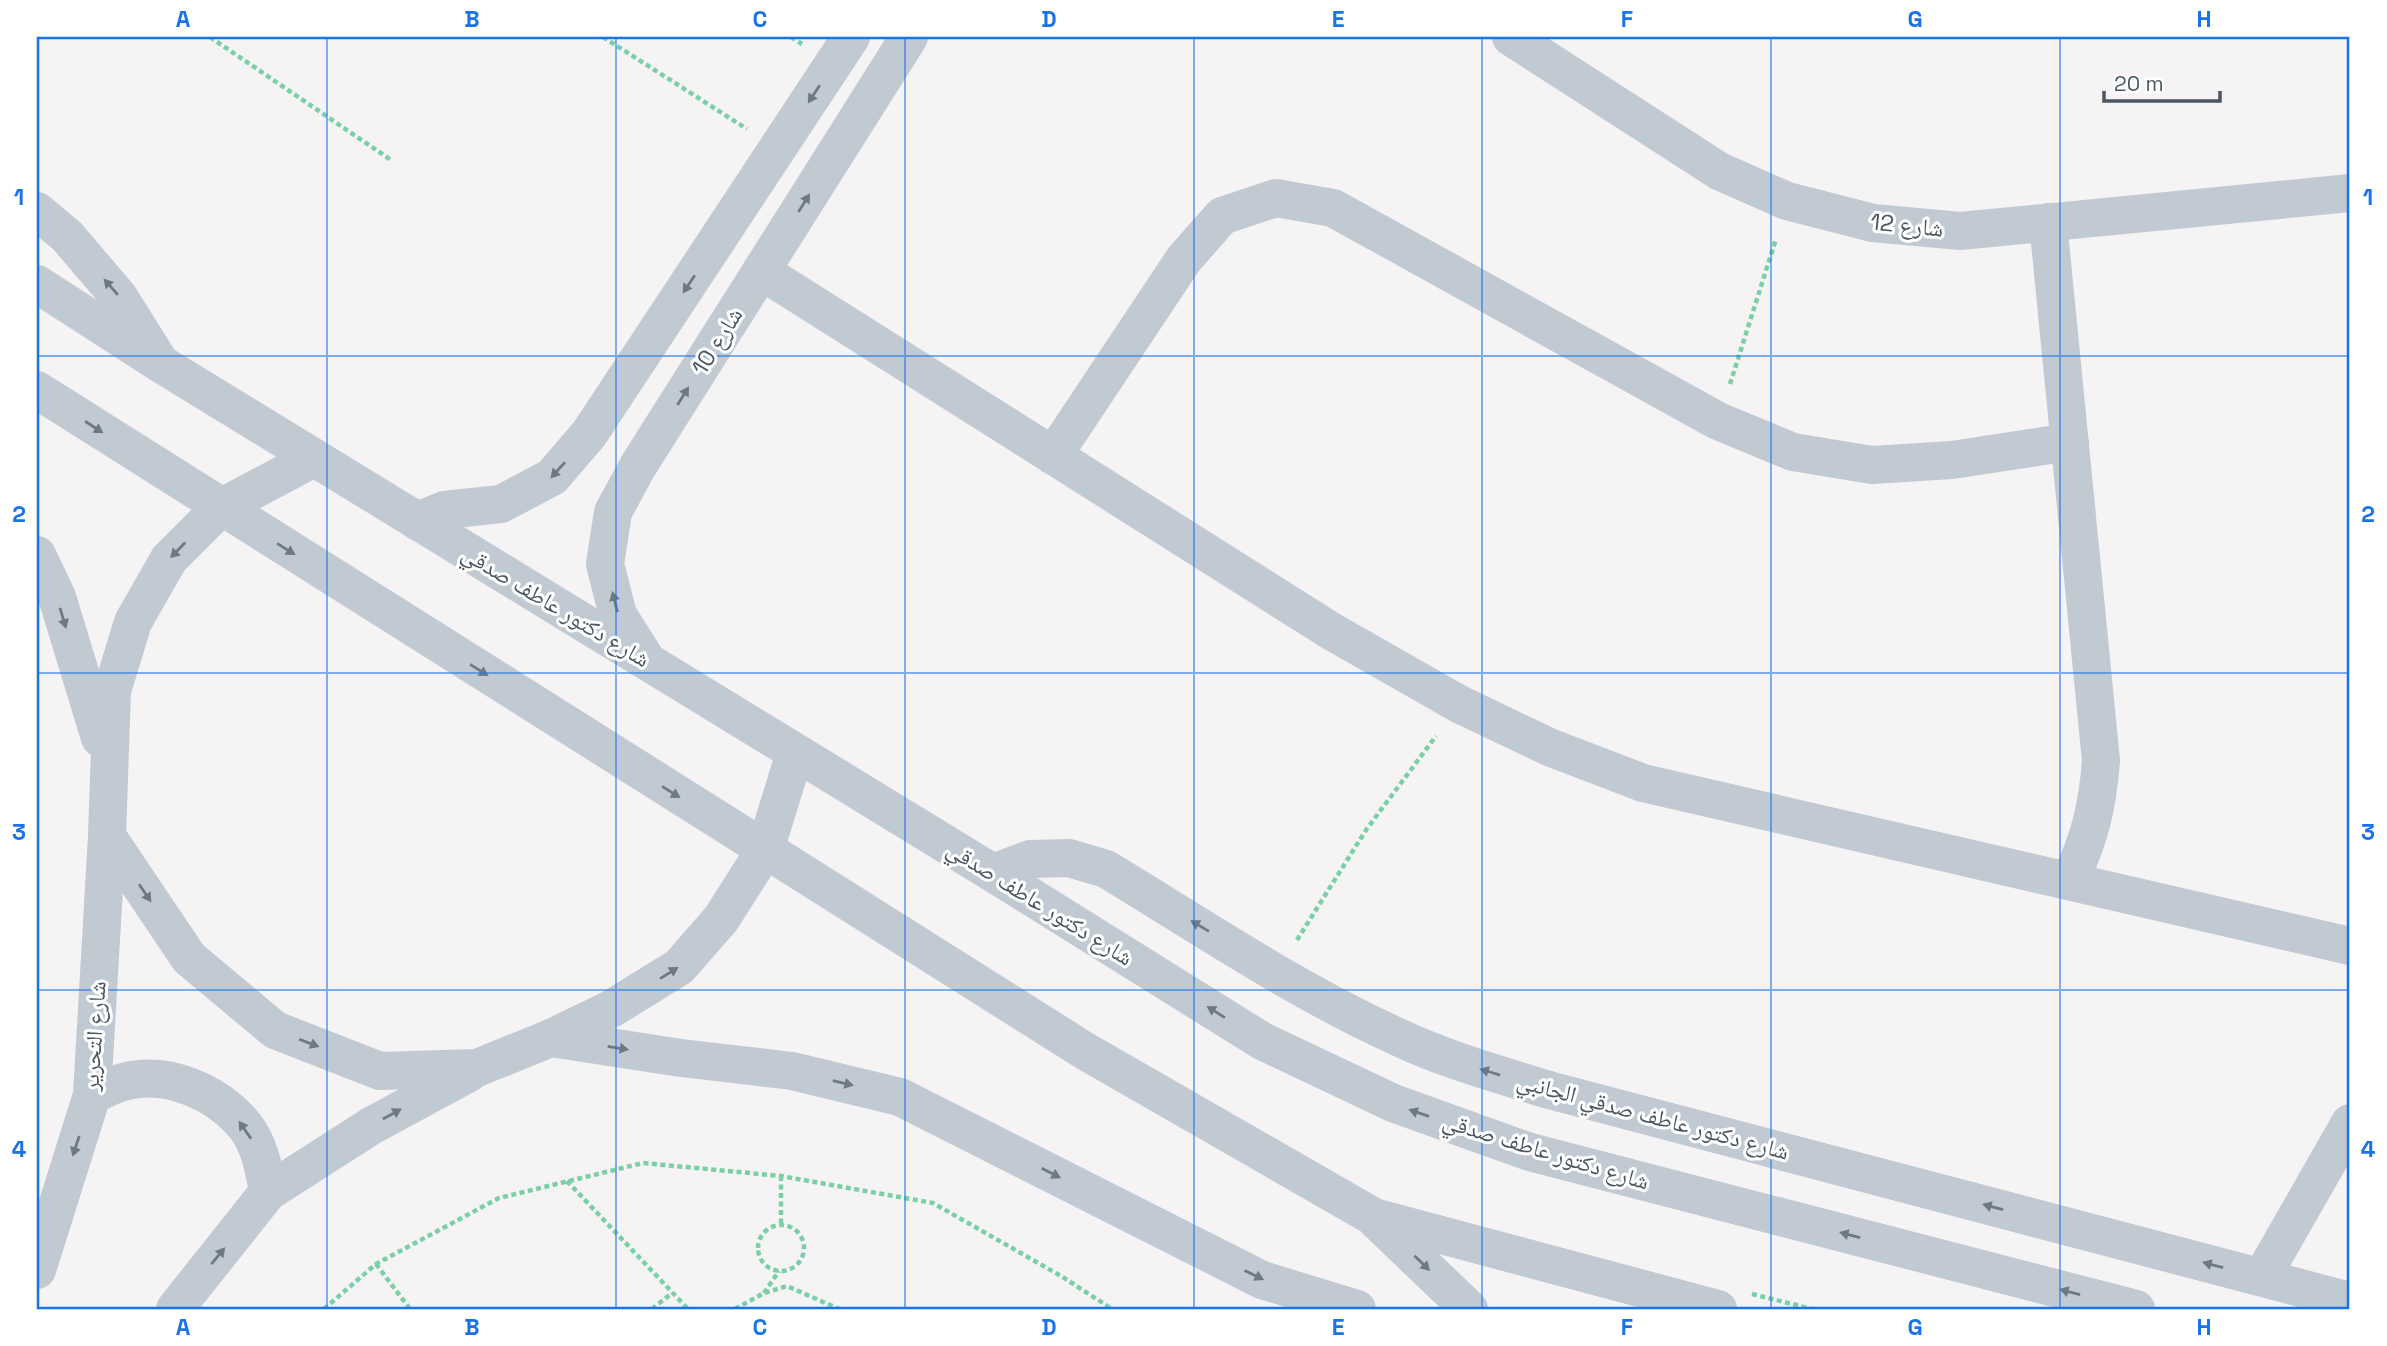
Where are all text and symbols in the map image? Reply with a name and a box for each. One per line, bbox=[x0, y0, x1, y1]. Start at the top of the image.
text: A bbox=[176, 4, 191, 34]
text: B bbox=[464, 4, 480, 34]
text: C bbox=[753, 4, 767, 34]
text: D bbox=[1041, 4, 1057, 34]
text: E bbox=[1332, 4, 1344, 34]
text: F bbox=[1621, 4, 1633, 34]
text: G bbox=[1907, 4, 1923, 34]
text: H bbox=[2196, 4, 2212, 34]
scale bar bbox=[2104, 60, 2219, 104]
text: 20 m bbox=[2114, 70, 2164, 97]
one-way arrow bbox=[807, 85, 821, 103]
text: 1 bbox=[14, 182, 24, 212]
text: 1 bbox=[2363, 182, 2373, 212]
one-way arrow bbox=[798, 194, 811, 213]
street label: شارع 12 bbox=[1869, 206, 1945, 244]
one-way arrow bbox=[682, 274, 695, 293]
one-way arrow bbox=[104, 278, 119, 295]
street label: شارع 10 bbox=[685, 302, 749, 380]
one-way arrow bbox=[676, 386, 689, 405]
one-way arrow bbox=[84, 421, 104, 434]
one-way arrow bbox=[550, 461, 566, 479]
text: 2 bbox=[12, 499, 26, 529]
text: 2 bbox=[2361, 499, 2375, 529]
street label: شارع دكتور عاطف صدقي bbox=[454, 538, 656, 677]
one-way arrow bbox=[169, 542, 186, 559]
one-way arrow bbox=[276, 543, 296, 556]
one-way arrow bbox=[609, 591, 620, 613]
one-way arrow bbox=[59, 608, 69, 629]
one-way arrow bbox=[469, 664, 488, 677]
one-way arrow bbox=[662, 785, 681, 798]
text: 3 bbox=[12, 817, 26, 847]
text: 3 bbox=[2361, 817, 2375, 847]
street label: شارع دكتور عاطف صدقي bbox=[939, 833, 1139, 976]
one-way arrow bbox=[139, 883, 152, 902]
one-way arrow bbox=[1190, 920, 1209, 932]
one-way arrow bbox=[659, 966, 679, 979]
street label: شارع التحرير bbox=[75, 980, 113, 1093]
one-way arrow bbox=[1206, 1005, 1226, 1018]
one-way arrow bbox=[299, 1038, 320, 1049]
one-way arrow bbox=[608, 1043, 630, 1054]
one-way arrow bbox=[1479, 1066, 1500, 1076]
street label: شارع دكتور عاطف صدقي الجانبي bbox=[1514, 1066, 1792, 1166]
one-way arrow bbox=[832, 1078, 854, 1089]
street label: شارع دكتور عاطف صدقي bbox=[1440, 1106, 1652, 1196]
one-way arrow bbox=[1409, 1107, 1430, 1118]
one-way arrow bbox=[382, 1108, 402, 1120]
one-way arrow bbox=[238, 1120, 252, 1139]
text: 4 bbox=[12, 1134, 27, 1164]
text: 4 bbox=[2361, 1134, 2376, 1164]
one-way arrow bbox=[70, 1136, 81, 1157]
one-way arrow bbox=[1041, 1167, 1061, 1178]
one-way arrow bbox=[1982, 1201, 2004, 1212]
one-way arrow bbox=[1839, 1229, 1861, 1240]
one-way arrow bbox=[210, 1247, 225, 1265]
one-way arrow bbox=[1413, 1255, 1430, 1272]
one-way arrow bbox=[2202, 1259, 2223, 1269]
one-way arrow bbox=[1244, 1270, 1264, 1281]
one-way arrow bbox=[2059, 1286, 2081, 1297]
text: A bbox=[176, 1312, 191, 1342]
text: B bbox=[464, 1312, 480, 1342]
text: C bbox=[753, 1312, 767, 1342]
text: D bbox=[1041, 1312, 1057, 1342]
text: E bbox=[1332, 1312, 1344, 1342]
text: F bbox=[1621, 1312, 1633, 1342]
text: G bbox=[1907, 1312, 1923, 1342]
text: H bbox=[2196, 1312, 2212, 1342]

